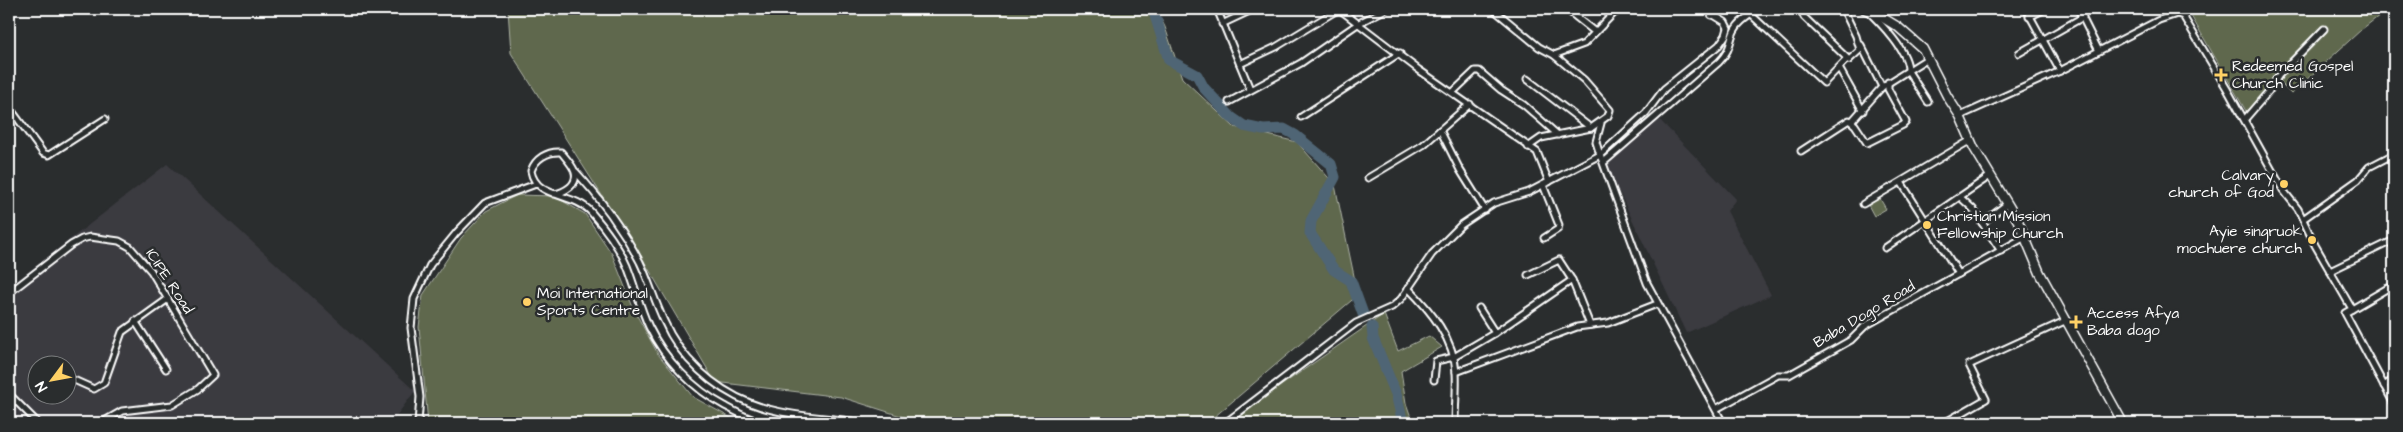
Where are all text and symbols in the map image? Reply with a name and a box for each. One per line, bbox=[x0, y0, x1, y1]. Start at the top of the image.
place label: Redeemed Gospel Church Clinic bbox=[2232, 56, 2353, 94]
marker: Redeemed Gospel Church Clinic bbox=[2214, 68, 2228, 82]
place label: Calvary church of God bbox=[2168, 165, 2274, 203]
marker: Calvary church of God bbox=[2278, 178, 2290, 190]
place label: Christian Mission Fellowship Church bbox=[1937, 206, 2064, 244]
marker: Christian Mission Fellowship Church bbox=[1921, 219, 1933, 231]
place label: Ayie singruok mochuere church bbox=[2177, 221, 2303, 259]
marker: Ayie singruok mochuere church bbox=[2306, 234, 2318, 246]
street label: ICIPE Road bbox=[141, 244, 199, 318]
street label: Baba Dogo Road bbox=[1809, 276, 1920, 354]
place label: Moi International Sports Centre bbox=[537, 283, 648, 321]
marker: Moi International Sports Centre bbox=[521, 296, 533, 308]
place label: Access Afya Baba dogo bbox=[2087, 303, 2180, 342]
marker: Access Afya Baba dogo bbox=[2069, 315, 2083, 329]
north arrow bbox=[28, 354, 78, 404]
text: N bbox=[31, 377, 53, 395]

